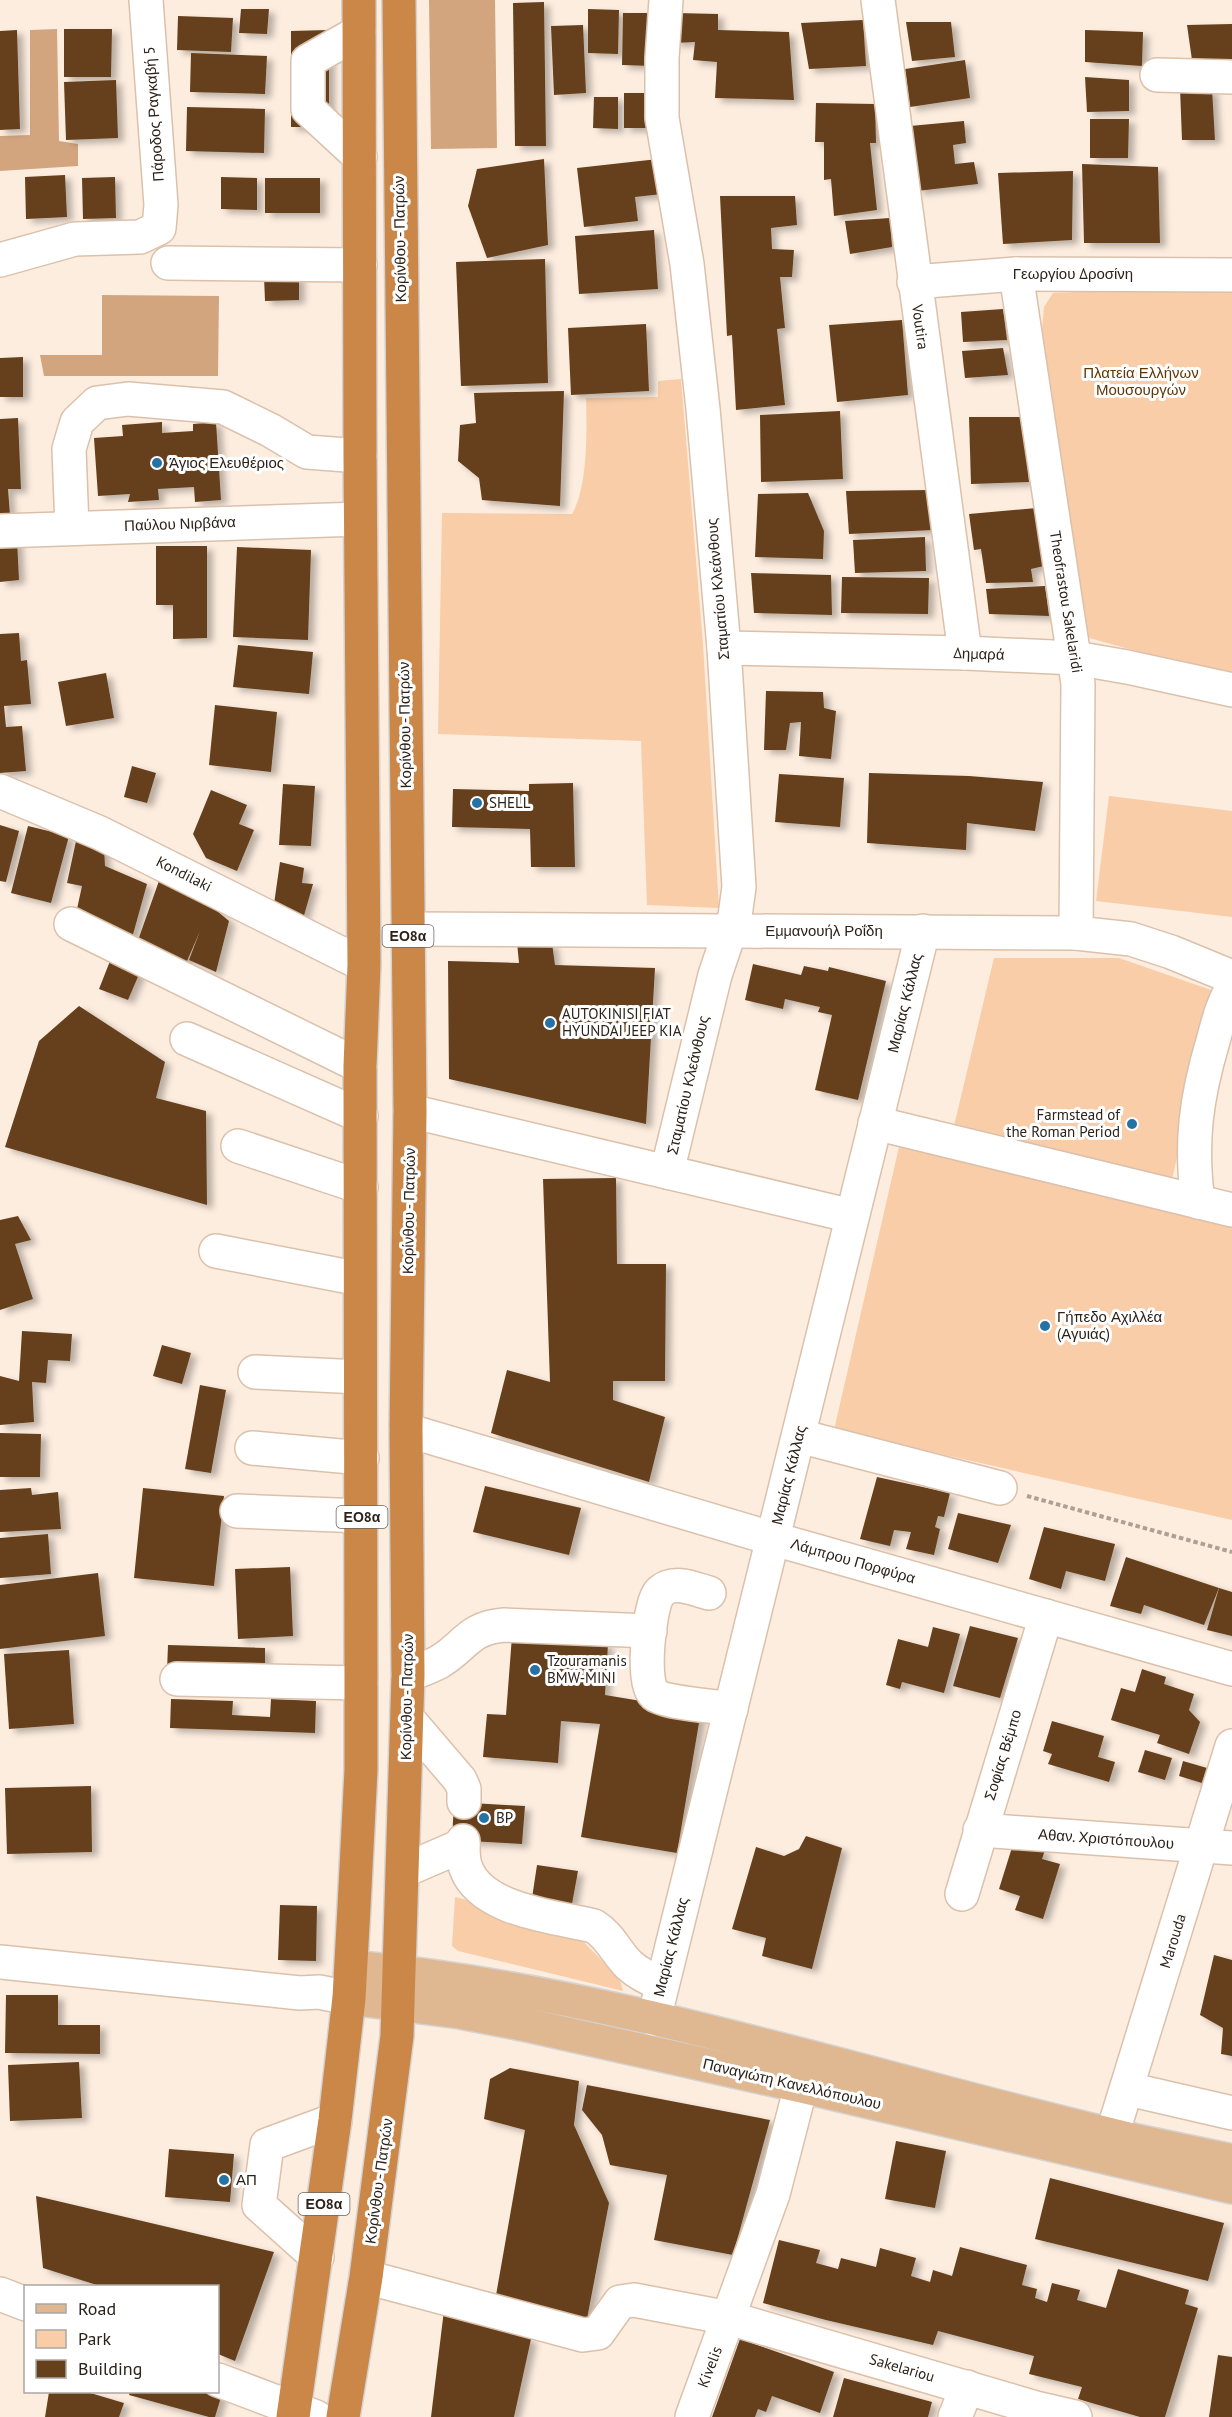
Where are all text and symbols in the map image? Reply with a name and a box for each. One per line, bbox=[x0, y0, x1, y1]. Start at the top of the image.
street label: Πάροδος Ραγκαβή 5 bbox=[139, 46, 168, 182]
street label: Κορίνθου - Πατρών bbox=[389, 176, 410, 302]
street label: Γεωργίου Δροσίνη bbox=[1013, 264, 1133, 283]
street label: Voutira bbox=[908, 302, 933, 351]
park label: Πλατεία Ελλήνων Μουσουργών bbox=[1083, 363, 1199, 399]
place label: Άγιος Ελευθέριος bbox=[169, 453, 284, 472]
marker: Άγιος Ελευθέριος bbox=[150, 456, 164, 470]
street label: Παύλου Νιρβάνα bbox=[124, 512, 236, 535]
street label: Σταματίου Κλεάνθους bbox=[702, 517, 733, 661]
street label: Theofrastou Sakelaridi bbox=[1046, 530, 1087, 674]
street label: Δημαρά bbox=[953, 643, 1005, 664]
street label: Κορίνθου - Πατρών bbox=[394, 662, 415, 788]
place label: SHELL bbox=[489, 793, 531, 812]
marker: SHELL bbox=[470, 796, 484, 810]
street label: Kondilaki bbox=[153, 852, 215, 896]
street label: Εμμανουήλ Ροΐδη bbox=[765, 921, 883, 940]
road number: ΕΟ8α bbox=[382, 925, 434, 947]
street label: Μαρίας Κάλλας bbox=[883, 951, 926, 1055]
place label: AUTOKINISI FIAT HYUNDAI JEEP KIA bbox=[562, 1004, 682, 1040]
street label: Σταματίου Κλεάνθους bbox=[662, 1013, 713, 1156]
marker: AUTOKINISI FIAT HYUNDAI JEEP KIA bbox=[543, 1016, 557, 1030]
place label: Farmstead of the Roman Period bbox=[1006, 1105, 1121, 1141]
marker: Farmstead of the Roman Period bbox=[1125, 1117, 1139, 1131]
street label: Κορίνθου - Πατρών bbox=[398, 1148, 419, 1274]
place label: Γήπεδο Αχιλλέα (Αγυιάς) bbox=[1057, 1307, 1163, 1343]
marker: Γήπεδο Αχιλλέα (Αγυιάς) bbox=[1038, 1319, 1052, 1333]
street label: Μαρίας Κάλλας bbox=[767, 1423, 810, 1527]
road number: ΕΟ8α bbox=[336, 1506, 388, 1528]
street label: Λάμπρου Πορφύρα bbox=[789, 1534, 918, 1588]
street label: Κορίνθου - Πατρών bbox=[396, 1634, 417, 1760]
place label: Tzouramanis BMW-MINI bbox=[547, 1651, 627, 1687]
marker: Tzouramanis BMW-MINI bbox=[528, 1663, 542, 1677]
street label: Σοφίας Βέμπο bbox=[980, 1707, 1025, 1803]
place label: BP bbox=[496, 1808, 513, 1827]
marker: BP bbox=[477, 1811, 491, 1825]
street label: Αθαν. Χριστόπουλου bbox=[1037, 1824, 1175, 1853]
street label: Μαρίας Κάλλας bbox=[649, 1895, 692, 1999]
street label: Marouda bbox=[1155, 1911, 1190, 1970]
street label: Παναγιώτη Κανελλόπουλου bbox=[701, 2054, 883, 2113]
street label: Κορίνθου - Πατρών bbox=[360, 2117, 397, 2245]
place label: ΑΠ bbox=[236, 2170, 257, 2189]
marker: ΑΠ bbox=[217, 2173, 231, 2187]
road number: ΕΟ8α bbox=[298, 2193, 350, 2215]
legend bbox=[24, 2285, 219, 2393]
text: Road bbox=[78, 2297, 116, 2320]
text: Park bbox=[78, 2327, 111, 2350]
street label: Kivelis bbox=[693, 2344, 726, 2390]
street label: Sakelariou bbox=[867, 2349, 937, 2386]
text: Building bbox=[78, 2357, 142, 2380]

